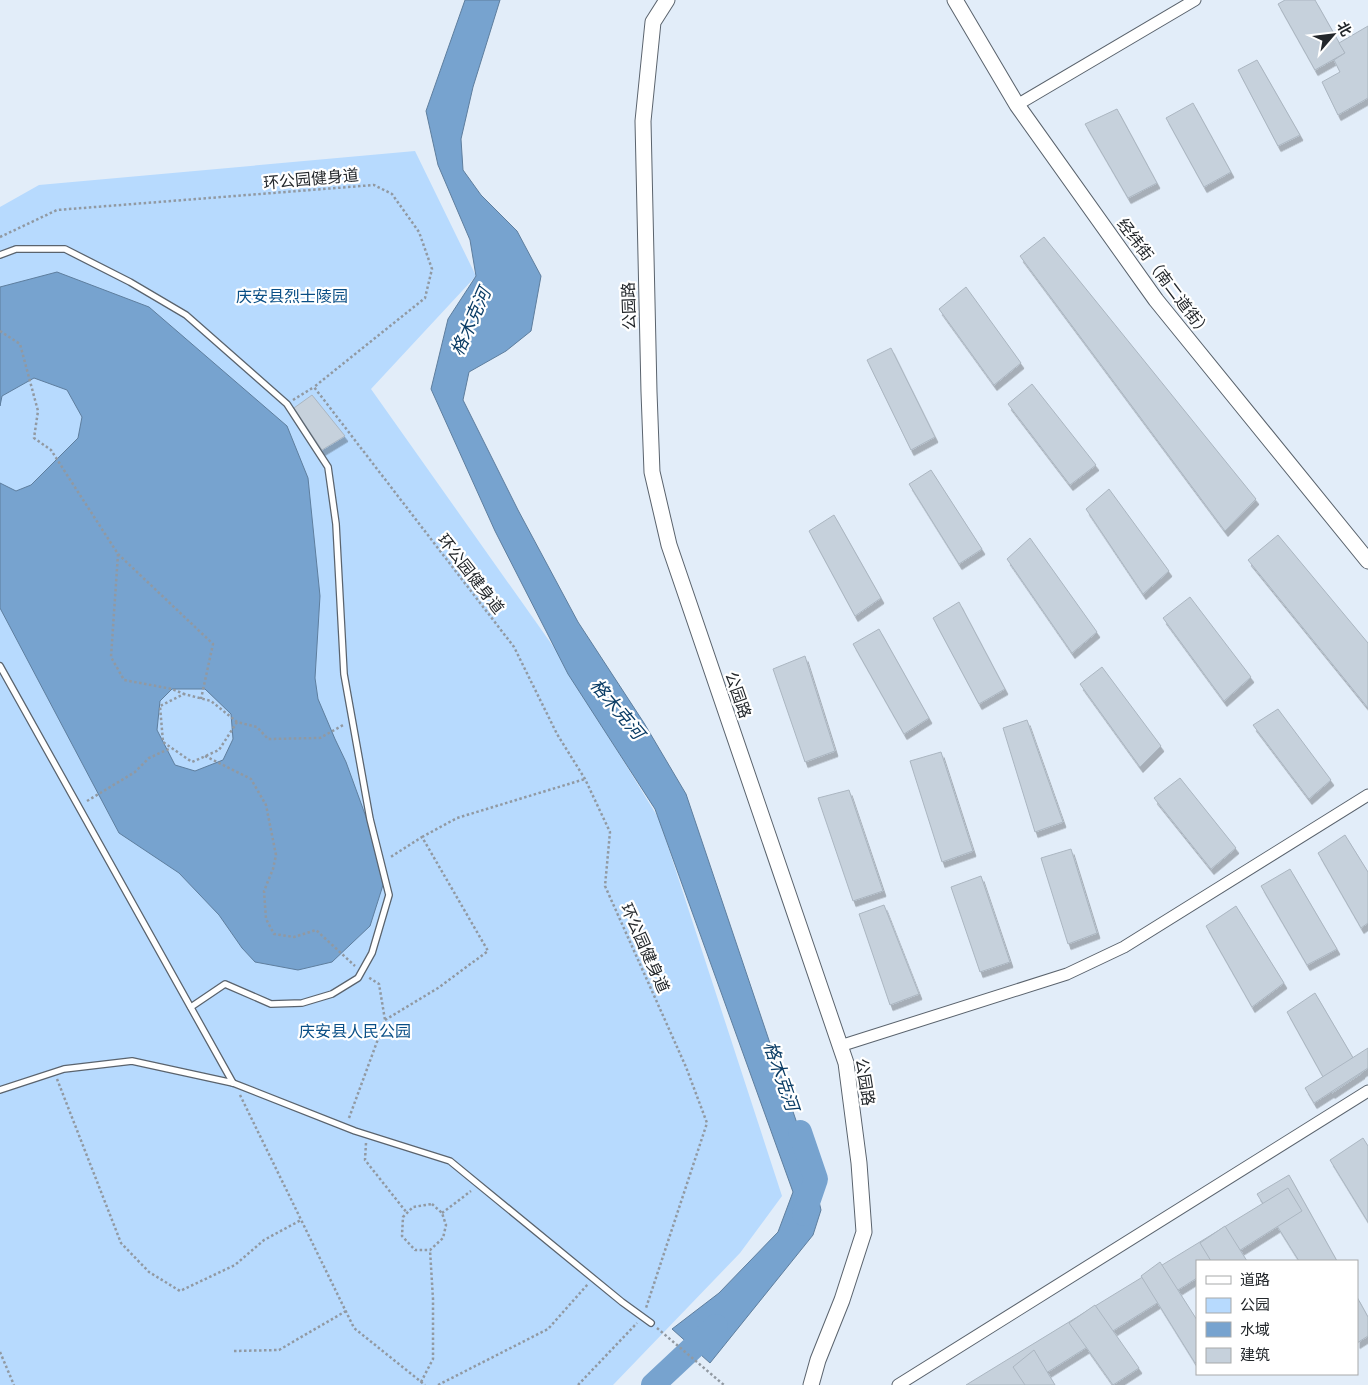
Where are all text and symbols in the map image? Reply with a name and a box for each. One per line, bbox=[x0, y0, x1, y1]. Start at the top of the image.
north arrow bbox=[1308, 10, 1358, 60]
text: 北 bbox=[1333, 18, 1356, 39]
street label: 环公园健身道 bbox=[262, 165, 360, 193]
street label: 经纬街（南二道街） bbox=[1113, 215, 1215, 341]
water label: 格木克河 bbox=[446, 282, 497, 359]
street label: 公园路 bbox=[619, 282, 639, 330]
park label: 庆安县烈士陵园 bbox=[236, 287, 348, 306]
street label: 环公园健身道 bbox=[434, 530, 508, 618]
street label: 公园路 bbox=[721, 669, 755, 721]
water label: 格木克河 bbox=[585, 674, 650, 746]
street label: 环公园健身道 bbox=[617, 900, 673, 996]
park label: 庆安县人民公园 bbox=[299, 1022, 411, 1041]
water label: 格木克河 bbox=[759, 1038, 804, 1116]
street label: 公园路 bbox=[852, 1057, 878, 1107]
legend bbox=[1196, 1260, 1358, 1375]
text: 道路 bbox=[1240, 1270, 1270, 1289]
text: 公园 bbox=[1240, 1295, 1270, 1314]
text: 水域 bbox=[1240, 1320, 1270, 1339]
text: 建筑 bbox=[1240, 1345, 1270, 1364]

